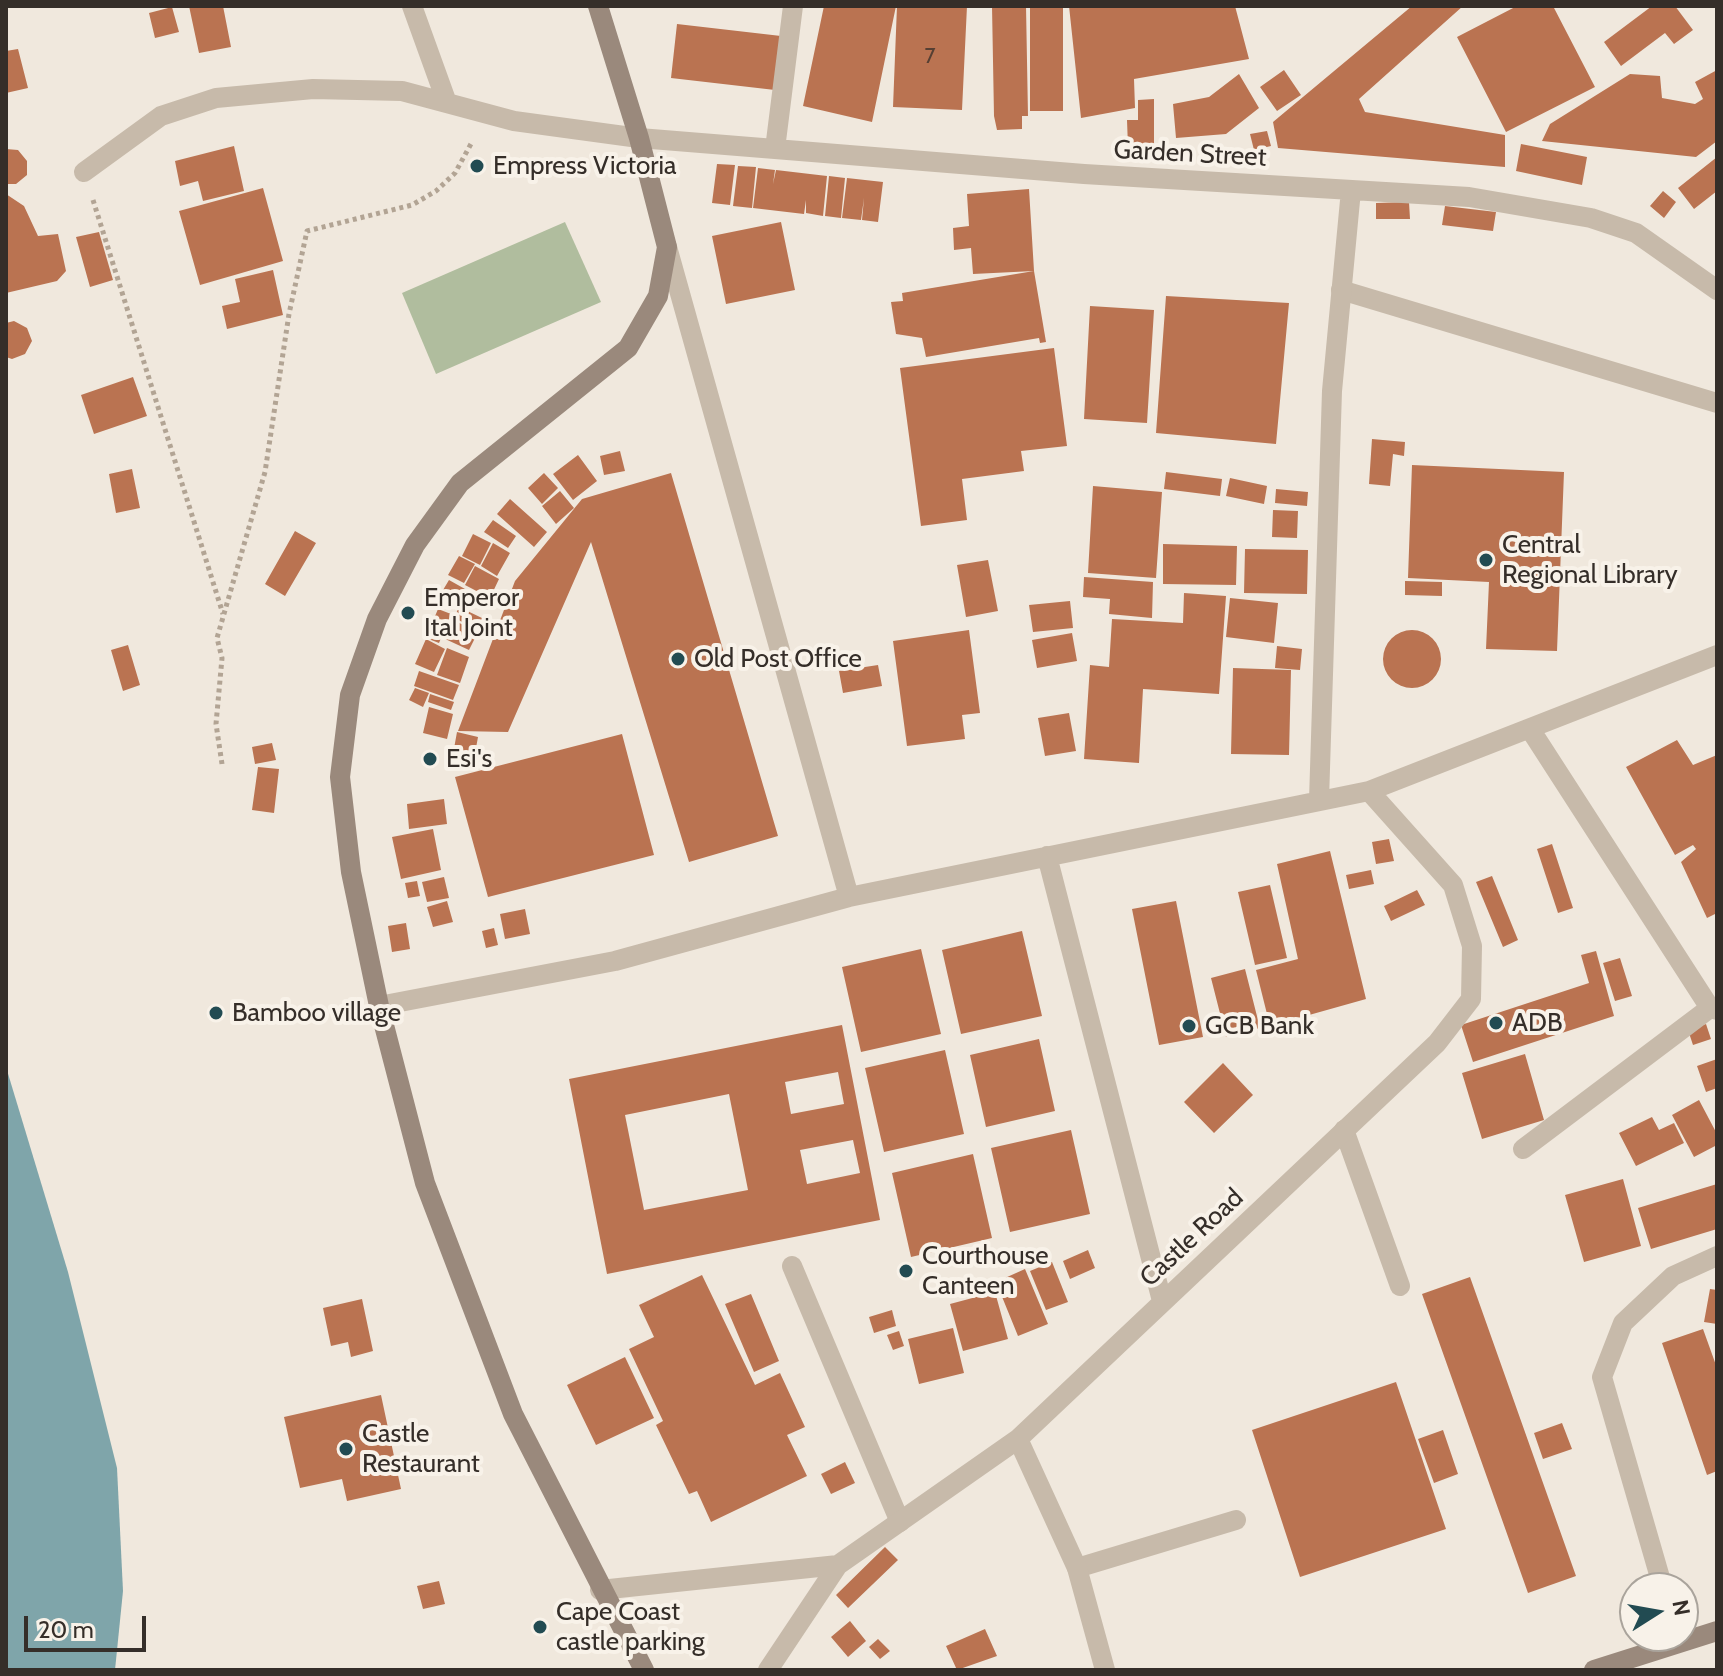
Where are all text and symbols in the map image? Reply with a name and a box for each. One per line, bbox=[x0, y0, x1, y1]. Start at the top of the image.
house number: 7 bbox=[924, 44, 936, 70]
street label: Garden Street bbox=[1113, 134, 1267, 174]
place label: Empress Victoria bbox=[493, 150, 677, 182]
marker: Empress Victoria bbox=[468, 157, 486, 175]
place label: Central Regional Library bbox=[1502, 529, 1678, 590]
marker: Central Regional Library bbox=[1477, 551, 1495, 569]
place label: Emperor Ital Joint bbox=[424, 582, 519, 644]
marker: Emperor Ital Joint bbox=[399, 604, 417, 622]
place label: Old Post Office bbox=[694, 643, 862, 675]
marker: Old Post Office bbox=[669, 650, 687, 668]
place label: Esi's bbox=[446, 743, 492, 775]
marker: Esi's bbox=[421, 750, 439, 768]
place label: Bamboo village bbox=[232, 997, 401, 1029]
marker: Bamboo village bbox=[207, 1004, 225, 1022]
place label: ADB bbox=[1512, 1007, 1562, 1039]
place label: GCB Bank bbox=[1205, 1010, 1314, 1042]
marker: ADB bbox=[1487, 1014, 1505, 1032]
marker: GCB Bank bbox=[1180, 1017, 1198, 1035]
street label: Castle Road bbox=[1134, 1182, 1250, 1294]
place label: Courthouse Canteen bbox=[922, 1240, 1049, 1302]
marker: Courthouse Canteen bbox=[897, 1262, 915, 1280]
place label: Castle Restaurant bbox=[362, 1418, 480, 1480]
marker: Castle Restaurant bbox=[337, 1440, 355, 1458]
north arrow bbox=[1619, 1572, 1699, 1652]
place label: Cape Coast castle parking bbox=[556, 1596, 705, 1658]
text: N bbox=[1666, 1597, 1696, 1618]
scale bar bbox=[28, 1600, 150, 1650]
text: 20 m bbox=[38, 1615, 94, 1644]
marker: Cape Coast castle parking bbox=[531, 1618, 549, 1636]

